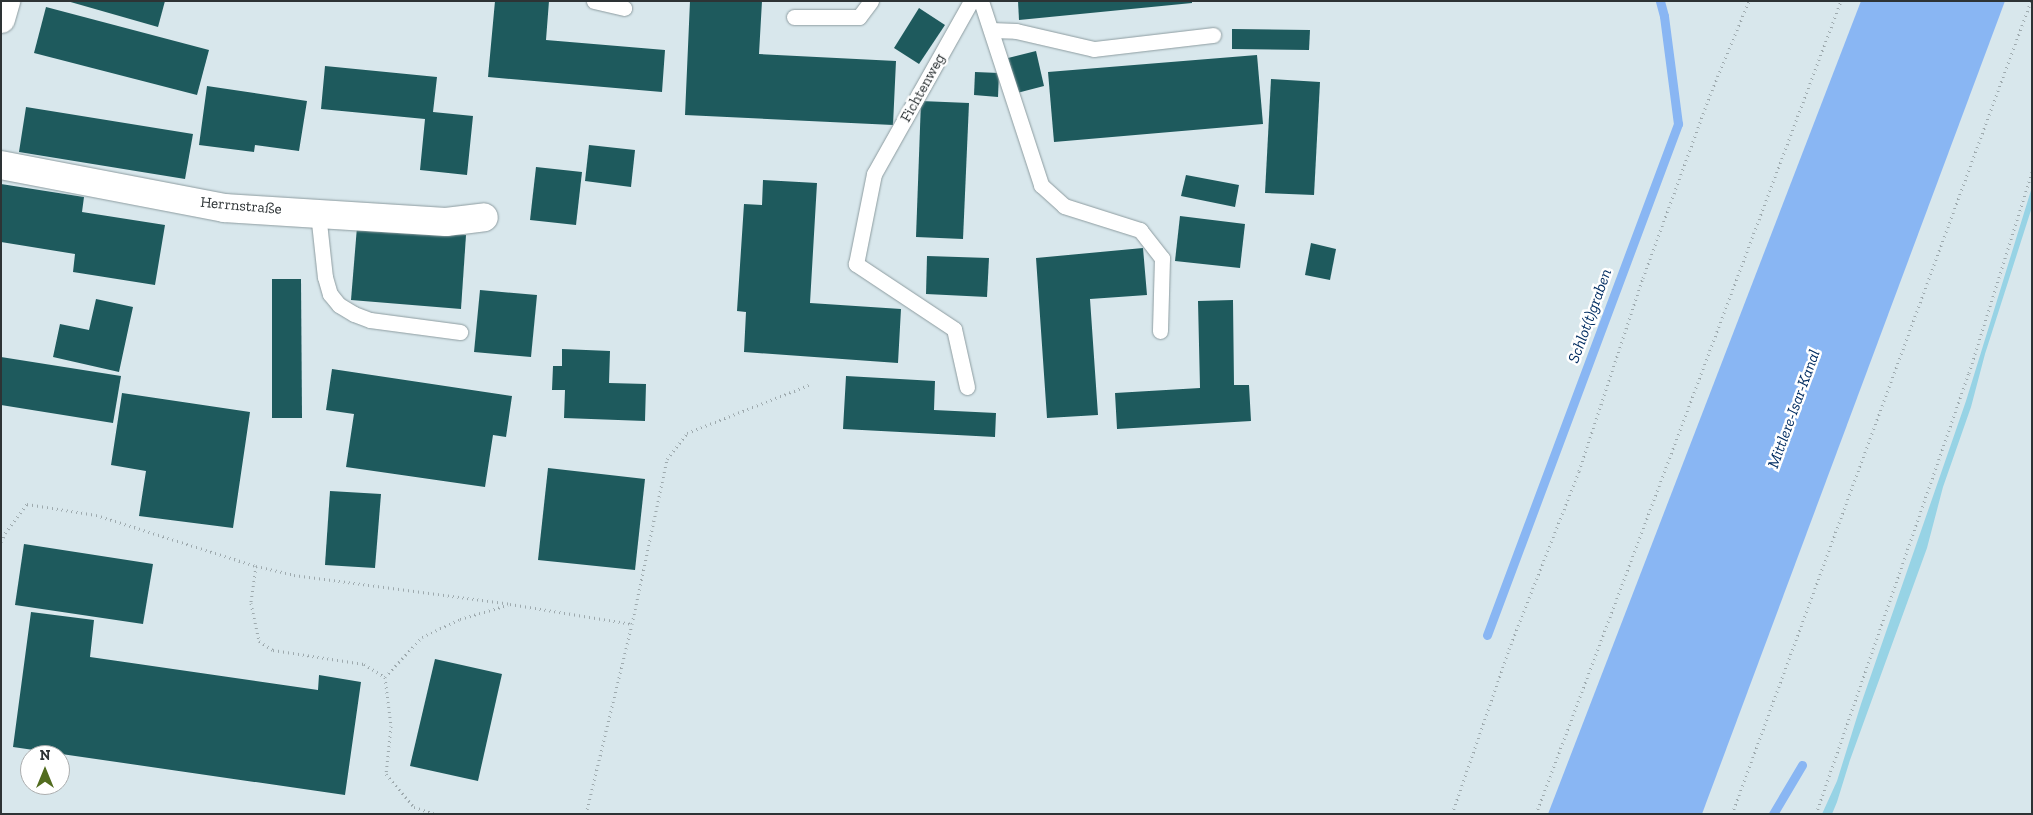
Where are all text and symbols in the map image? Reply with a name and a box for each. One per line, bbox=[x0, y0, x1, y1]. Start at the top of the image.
street label: Fichtenweg bbox=[897, 51, 949, 125]
street label: Herrnstraße bbox=[200, 193, 282, 219]
water label: Schlot(t)graben bbox=[1564, 266, 1616, 366]
water label: Mittlere-Isar-Kanal bbox=[1764, 347, 1824, 471]
north arrow bbox=[20, 745, 70, 795]
text: N bbox=[40, 747, 50, 764]

